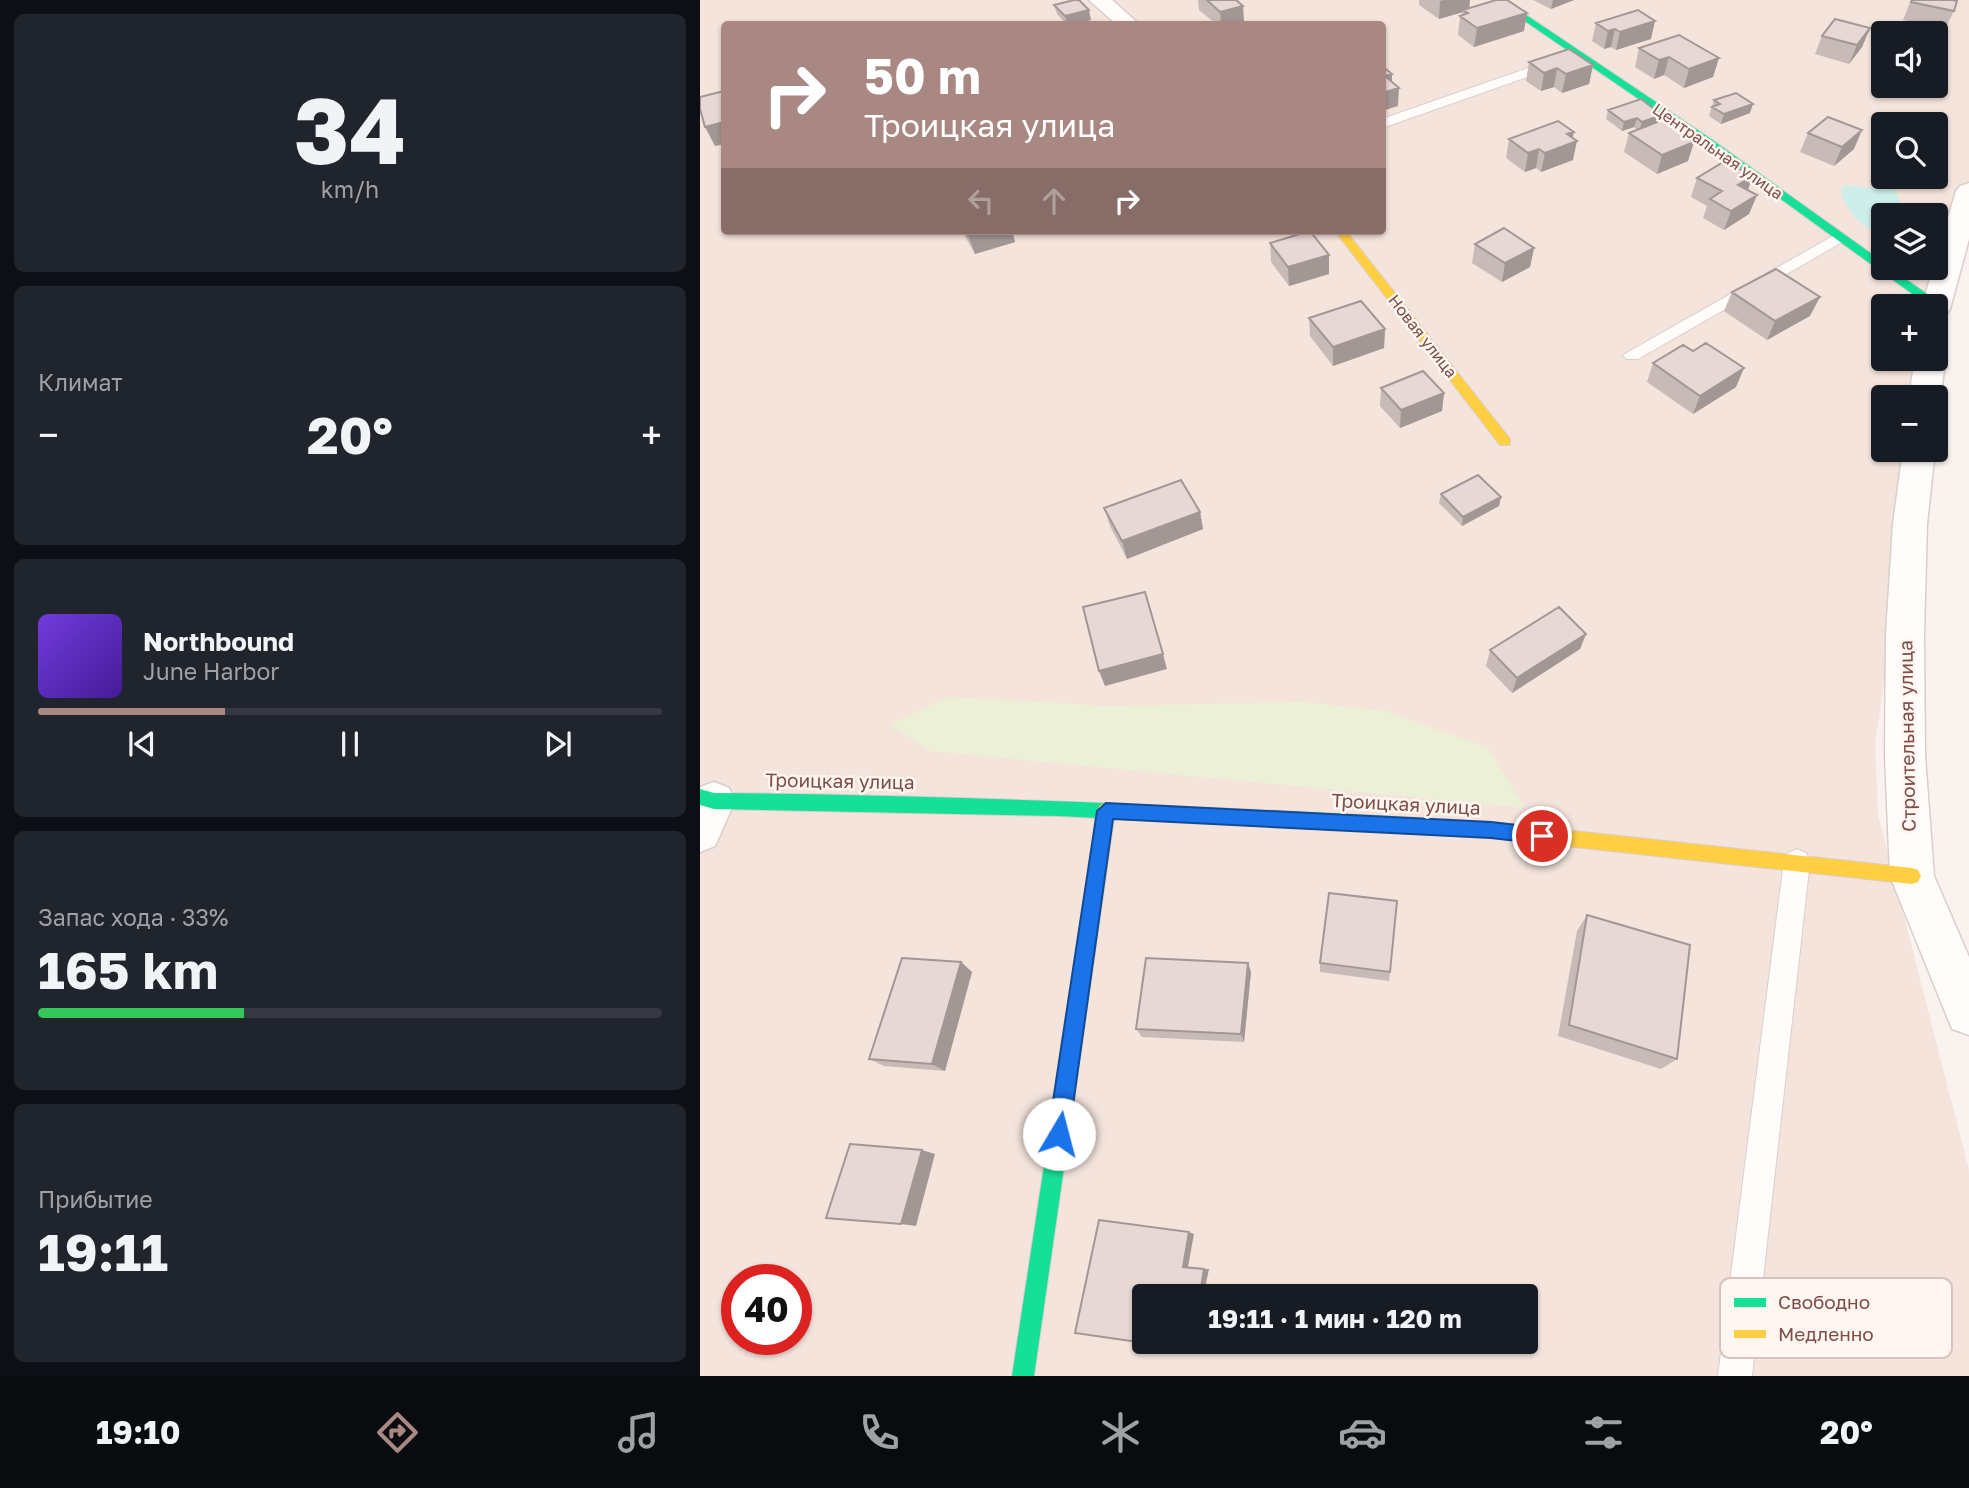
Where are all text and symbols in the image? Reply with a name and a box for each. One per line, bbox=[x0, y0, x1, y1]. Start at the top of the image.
map controls bbox=[1871, 21, 1948, 462]
button: sound bbox=[1871, 21, 1948, 98]
text: 50 m bbox=[864, 46, 981, 105]
icon: right bbox=[749, 49, 840, 140]
text: 34 bbox=[294, 75, 406, 184]
street label: Центральная улица bbox=[1649, 99, 1787, 203]
text: Троицкая улица bbox=[864, 106, 1115, 144]
button: search bbox=[1871, 112, 1948, 189]
text: km/h bbox=[321, 175, 379, 203]
icon: left bbox=[962, 182, 1000, 220]
icon: ahead bbox=[1035, 182, 1073, 220]
icon: right bbox=[1108, 182, 1146, 220]
button: layers bbox=[1871, 203, 1948, 280]
street label: Новая улица bbox=[1384, 291, 1462, 381]
button: + bbox=[1871, 294, 1948, 371]
text: Климат bbox=[38, 368, 123, 396]
button: − bbox=[1871, 385, 1948, 462]
text: 20° bbox=[307, 403, 393, 465]
text: − bbox=[38, 412, 59, 457]
text: + bbox=[641, 412, 662, 457]
text: Northbound bbox=[143, 626, 294, 657]
street label: Строительная улица bbox=[1893, 640, 1920, 832]
text: June Harbor bbox=[143, 657, 279, 685]
icon: previous bbox=[123, 725, 161, 763]
icon: pause bbox=[331, 725, 369, 763]
icon: next bbox=[539, 725, 577, 763]
street label: Троицкая улица bbox=[765, 768, 915, 793]
street label: Троицкая улица bbox=[1331, 788, 1481, 819]
pin bbox=[1512, 806, 1572, 866]
icon: arrive bbox=[1523, 817, 1561, 855]
text: Запас хода · 33% bbox=[38, 903, 228, 931]
text: 165 km bbox=[38, 938, 218, 1000]
position arrow bbox=[1022, 1097, 1096, 1171]
text: Прибытие bbox=[38, 1185, 153, 1213]
text: 19:11 bbox=[38, 1220, 168, 1282]
speed limit sign: 40 bbox=[721, 1264, 812, 1355]
legend bbox=[1720, 1278, 1952, 1358]
text: Свободно bbox=[1778, 1290, 1870, 1313]
text: 19:11 · 1 мин · 120 m bbox=[1208, 1303, 1462, 1334]
text: Медленно bbox=[1778, 1322, 1874, 1345]
icon: directions bbox=[373, 1408, 422, 1457]
icon: music bbox=[614, 1408, 663, 1457]
icon: phone bbox=[855, 1408, 904, 1457]
icon: climate bbox=[1096, 1408, 1145, 1457]
icon: car bbox=[1338, 1408, 1387, 1457]
icon: filters bbox=[1579, 1408, 1628, 1457]
text: 19:10 bbox=[96, 1413, 180, 1451]
text: 20° bbox=[1820, 1413, 1873, 1451]

